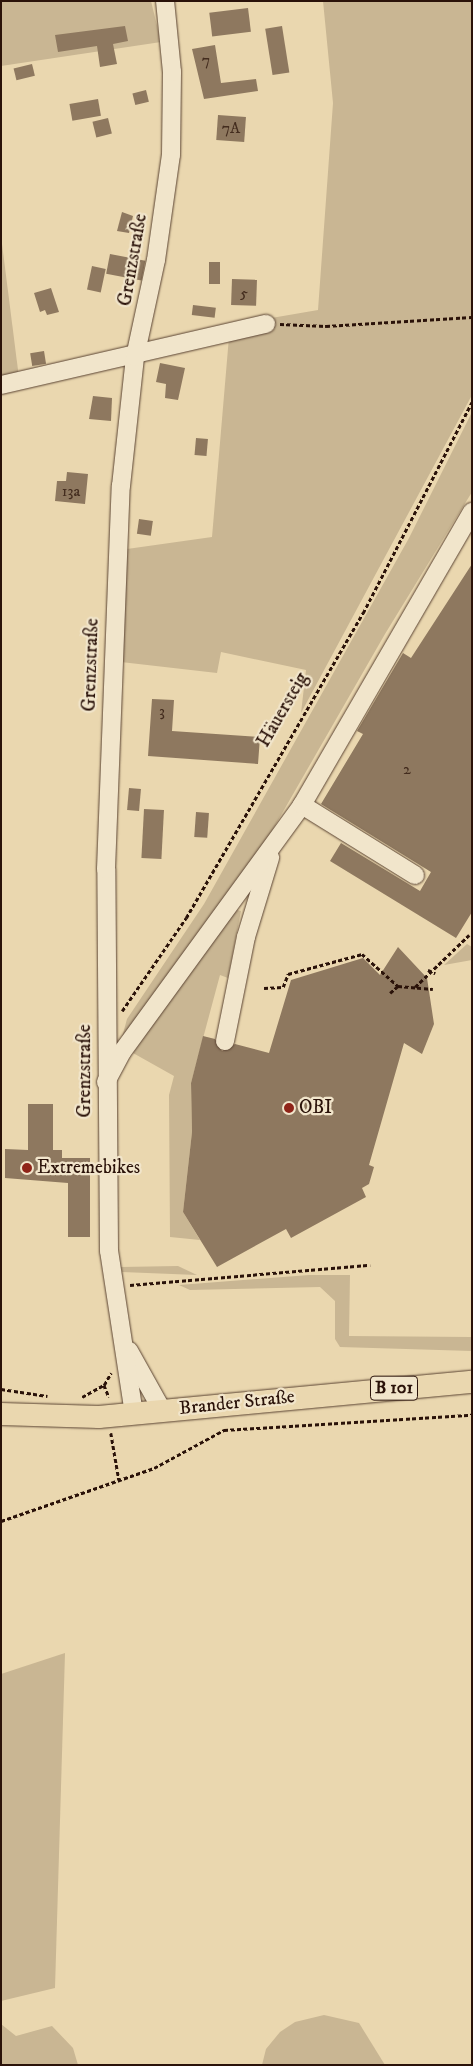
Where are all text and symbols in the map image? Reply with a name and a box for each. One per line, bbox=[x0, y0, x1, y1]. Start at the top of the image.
house number: 7 bbox=[202, 50, 210, 70]
house number: 7A bbox=[222, 118, 240, 138]
street label: Grenzstraße bbox=[114, 212, 152, 308]
house number: 5 bbox=[240, 283, 248, 303]
house number: 13a bbox=[62, 481, 80, 501]
street label: Grenzstraße bbox=[78, 618, 104, 712]
street label: Häuersteig bbox=[252, 669, 314, 751]
house number: 3 bbox=[159, 701, 165, 721]
house number: 2 bbox=[403, 759, 411, 779]
street label: Grenzstraße bbox=[74, 1024, 96, 1118]
place label: OBI bbox=[299, 1097, 332, 1119]
marker: OBI bbox=[283, 1102, 295, 1114]
place label: Extremebikes bbox=[37, 1157, 140, 1179]
marker: Extremebikes bbox=[21, 1162, 33, 1174]
road number: B 101 bbox=[369, 1372, 419, 1404]
street label: Brander Straße bbox=[178, 1386, 296, 1420]

